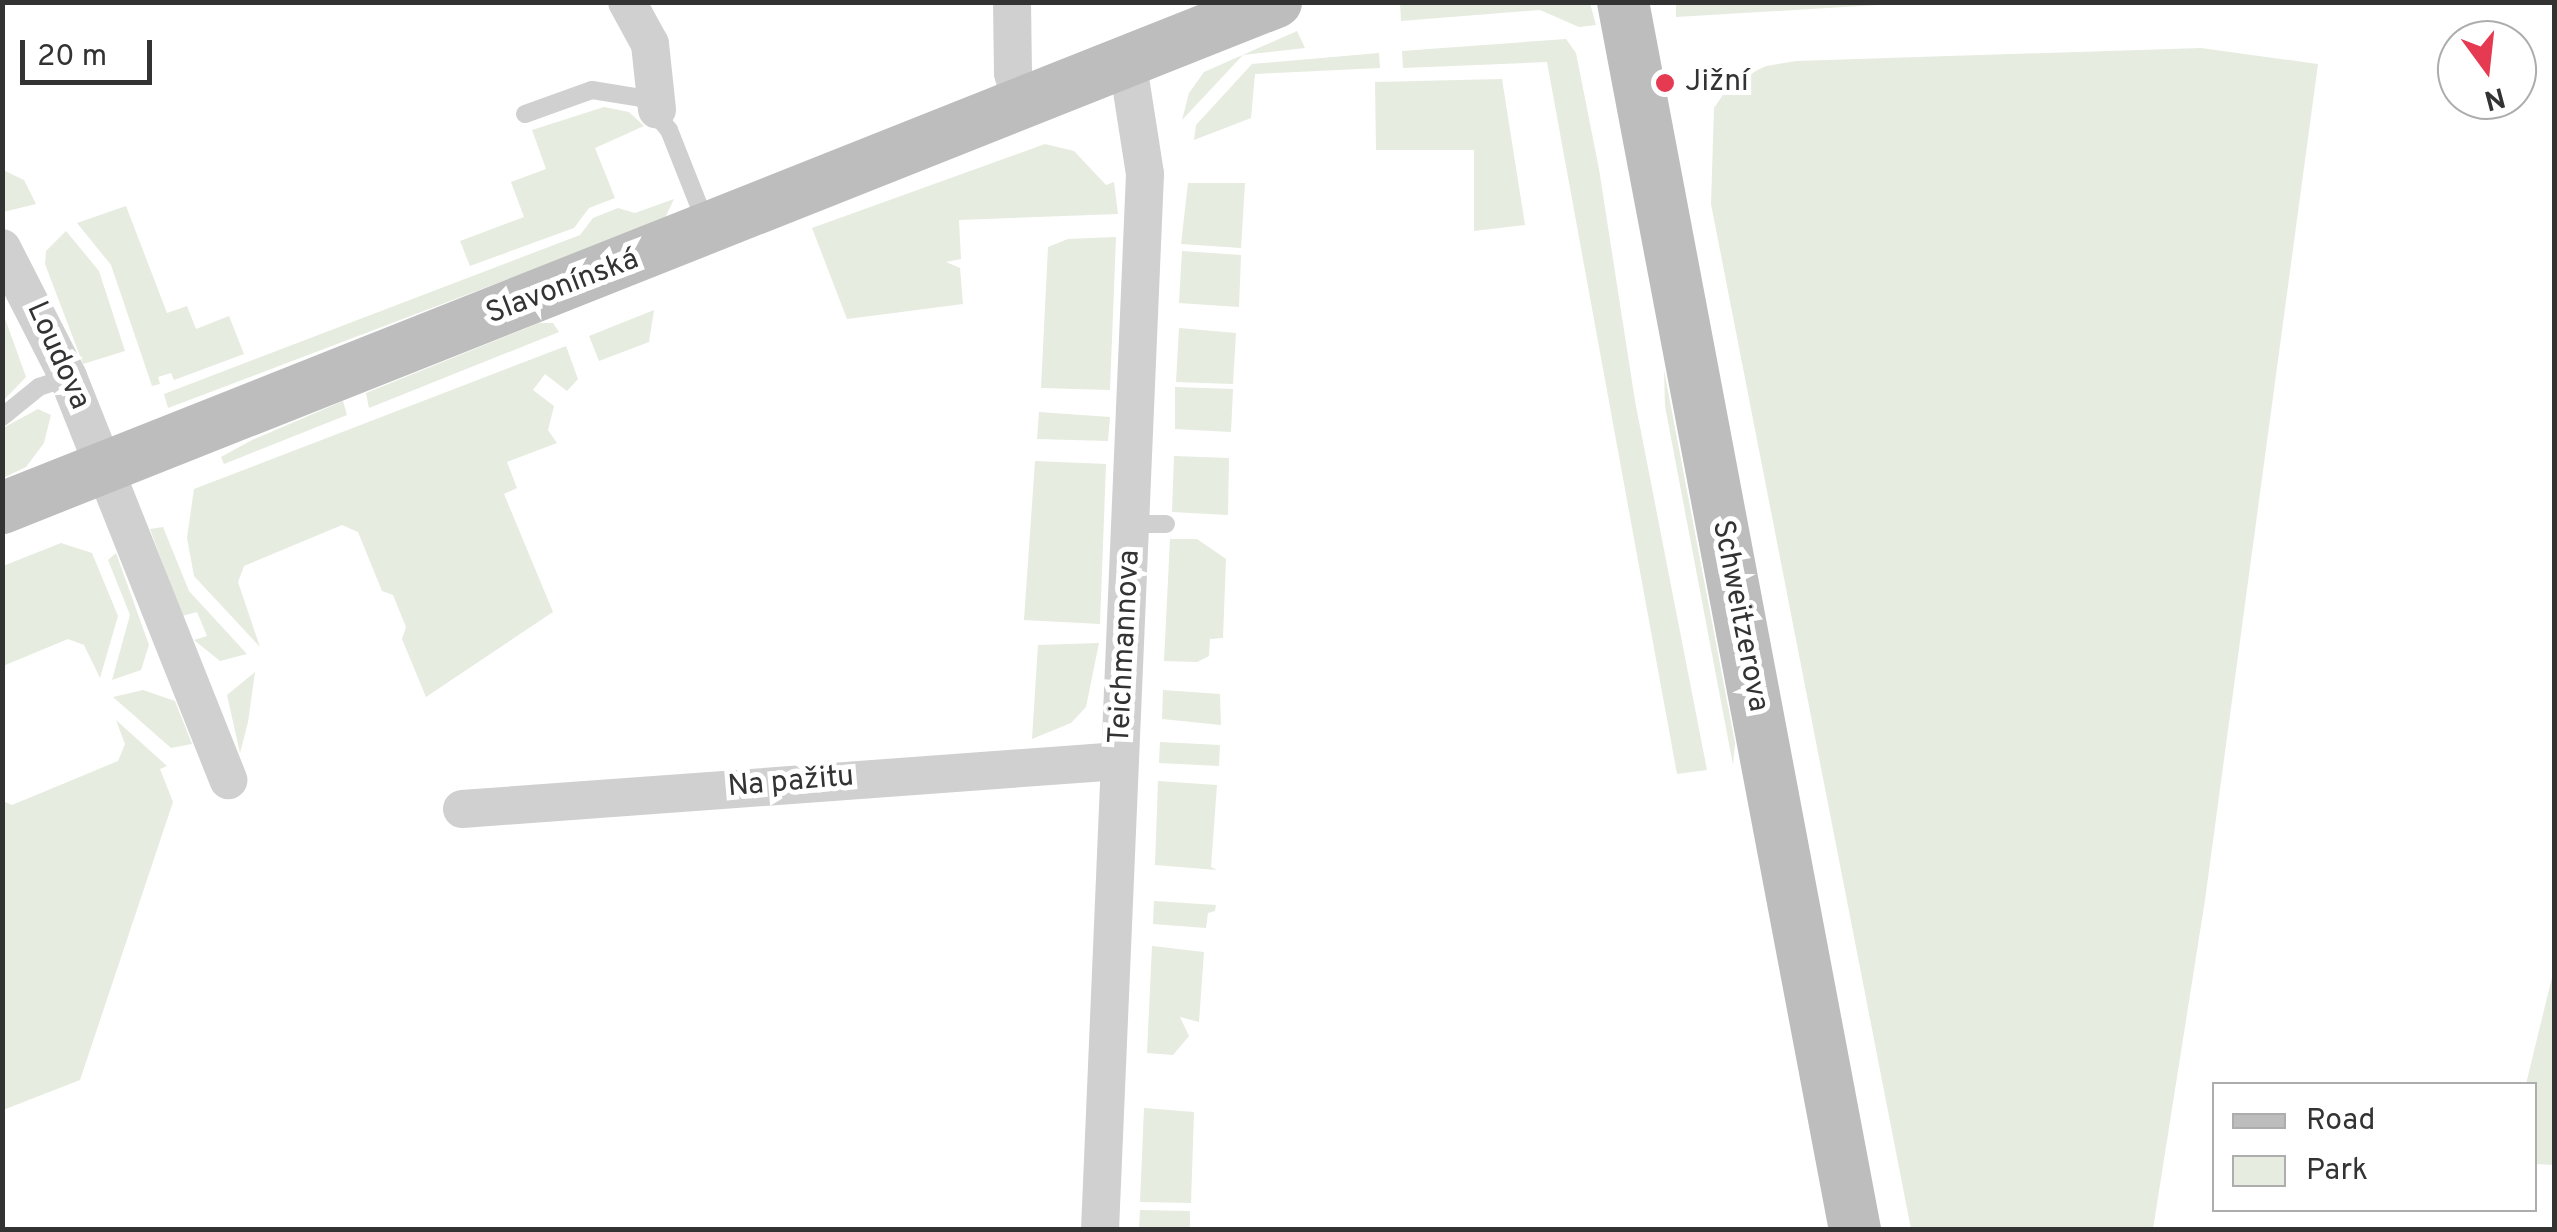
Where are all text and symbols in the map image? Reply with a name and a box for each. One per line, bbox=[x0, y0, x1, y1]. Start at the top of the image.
scale bar bbox=[25, 20, 158, 82]
north arrow bbox=[2437, 20, 2537, 120]
text: 20 m bbox=[37, 39, 107, 76]
place label: Jižní bbox=[1685, 65, 1749, 101]
marker: Jižní bbox=[1654, 72, 1676, 94]
text: N bbox=[2480, 77, 2509, 117]
street label: Slavonínská bbox=[482, 242, 644, 334]
street label: Loudova bbox=[17, 296, 97, 416]
street label: Schweitzerova bbox=[1703, 517, 1775, 715]
street label: Teichmannova bbox=[1103, 549, 1149, 745]
street label: Na pažitu bbox=[726, 760, 856, 806]
legend bbox=[2212, 1082, 2537, 1212]
text: Road bbox=[2306, 1103, 2375, 1140]
text: Park bbox=[2306, 1153, 2368, 1190]

